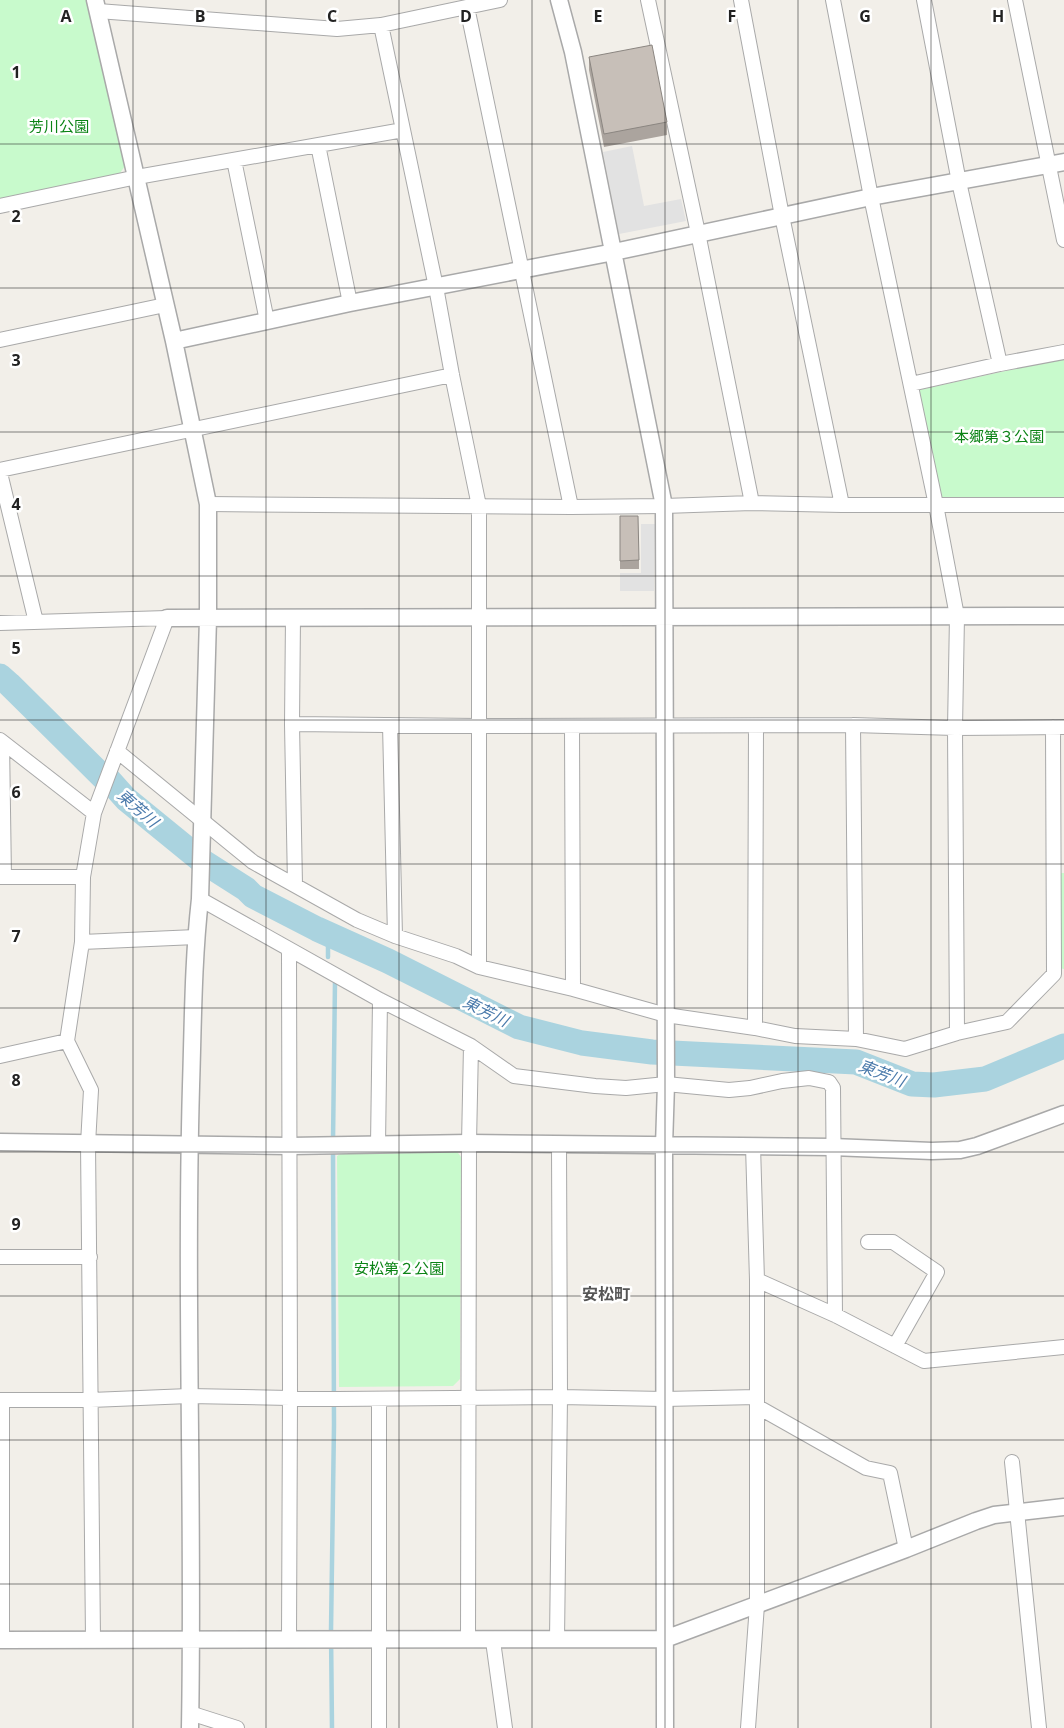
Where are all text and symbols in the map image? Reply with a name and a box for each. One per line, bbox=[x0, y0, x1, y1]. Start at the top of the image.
text: A bbox=[60, 5, 72, 27]
text: B bbox=[195, 5, 205, 27]
text: C bbox=[327, 5, 337, 27]
text: D bbox=[460, 5, 472, 27]
text: E bbox=[594, 5, 603, 27]
text: F bbox=[728, 5, 736, 27]
text: G bbox=[859, 5, 871, 27]
text: H bbox=[992, 5, 1004, 27]
text: 1 bbox=[11, 61, 21, 83]
park label: 芳川公園 bbox=[29, 116, 89, 136]
text: 2 bbox=[11, 205, 21, 227]
text: 3 bbox=[11, 349, 21, 371]
park label: 本郷第３公園 bbox=[954, 426, 1044, 446]
text: 4 bbox=[11, 493, 21, 515]
text: 5 bbox=[11, 637, 21, 659]
text: 6 bbox=[11, 781, 21, 803]
water label: 東芳川 bbox=[113, 784, 165, 833]
text: 7 bbox=[11, 925, 21, 947]
water label: 東芳川 bbox=[460, 991, 514, 1032]
water label: 東芳川 bbox=[856, 1054, 910, 1093]
text: 8 bbox=[11, 1069, 21, 1091]
text: 9 bbox=[11, 1213, 21, 1235]
park label: 安松第２公園 bbox=[354, 1258, 444, 1278]
district label: 安松町 bbox=[582, 1283, 630, 1305]

